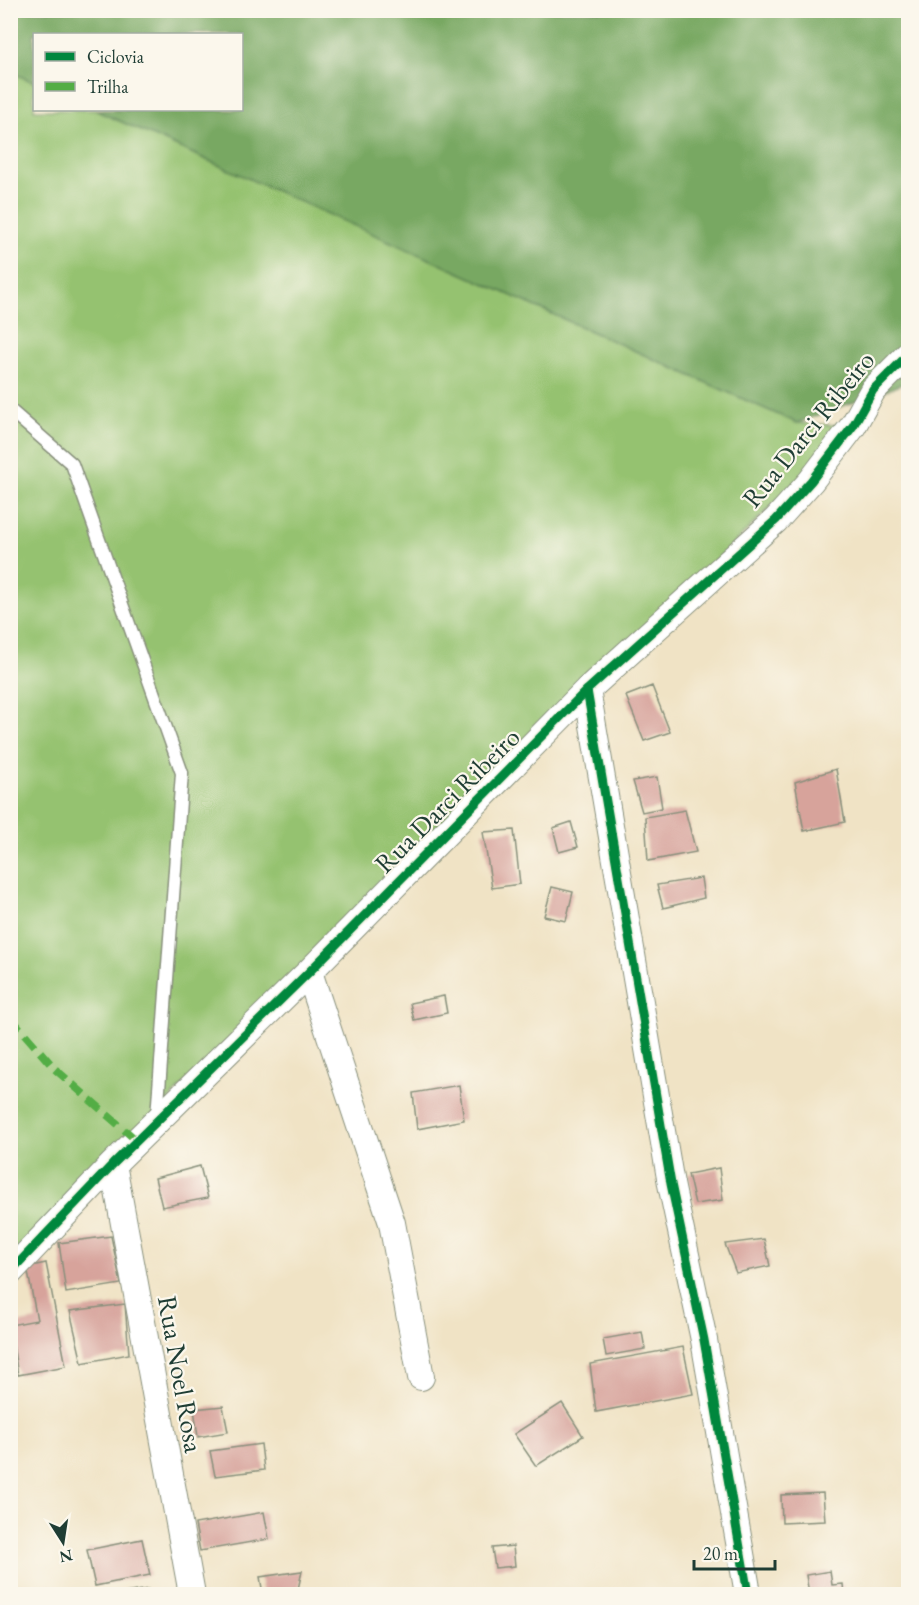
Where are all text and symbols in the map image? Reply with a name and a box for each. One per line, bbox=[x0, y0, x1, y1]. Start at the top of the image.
legend bbox=[33, 33, 243, 111]
text: Ciclovia bbox=[87, 45, 145, 68]
text: Trilha bbox=[87, 75, 129, 98]
street label: Rua Darci Ribeiro bbox=[734, 343, 882, 515]
street label: Rua Darci Ribeiro bbox=[367, 720, 527, 880]
street label: Rua Noel Rosa bbox=[150, 1293, 212, 1456]
north arrow bbox=[33, 1512, 93, 1572]
scale bar bbox=[694, 1533, 775, 1571]
text: 20 m bbox=[703, 1542, 738, 1565]
text: N bbox=[57, 1545, 75, 1568]

